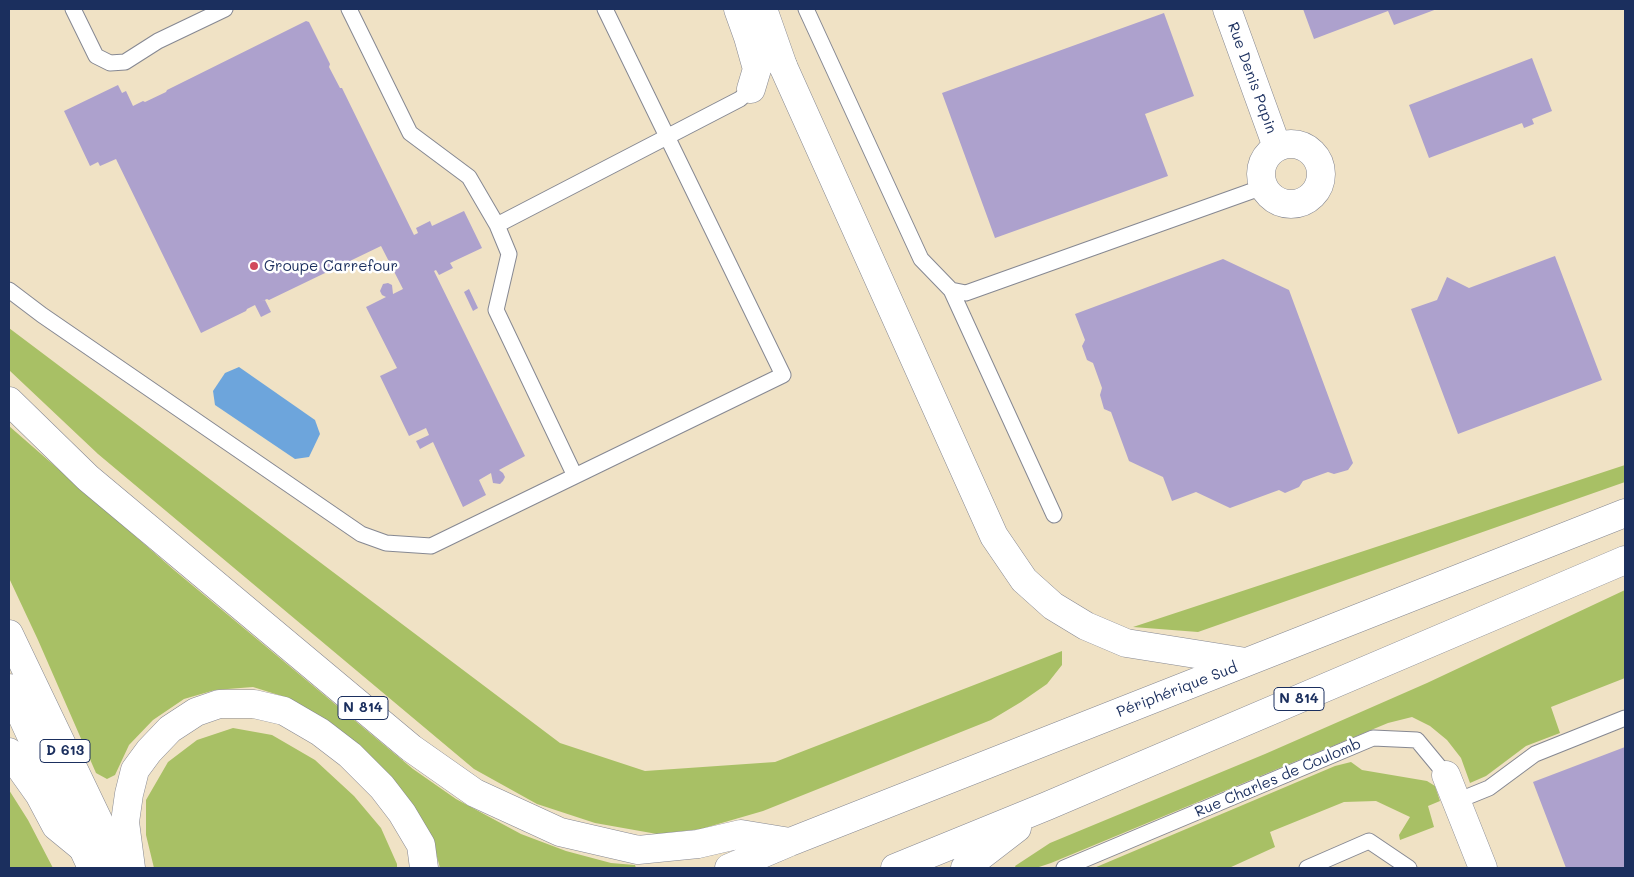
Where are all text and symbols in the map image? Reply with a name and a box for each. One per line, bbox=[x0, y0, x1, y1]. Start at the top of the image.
street label: Rue Denis Papin bbox=[1224, 20, 1280, 136]
place label: Groupe Carrefour bbox=[264, 257, 398, 275]
marker: Groupe Carrefour bbox=[248, 260, 260, 272]
street label: Périphérique Sud bbox=[1114, 659, 1240, 721]
road number: N 814 bbox=[1274, 688, 1324, 711]
road number: N 814 bbox=[338, 696, 388, 720]
street label: Rue Charles de Coulomb bbox=[1192, 735, 1364, 821]
road number: D 613 bbox=[40, 739, 90, 762]

